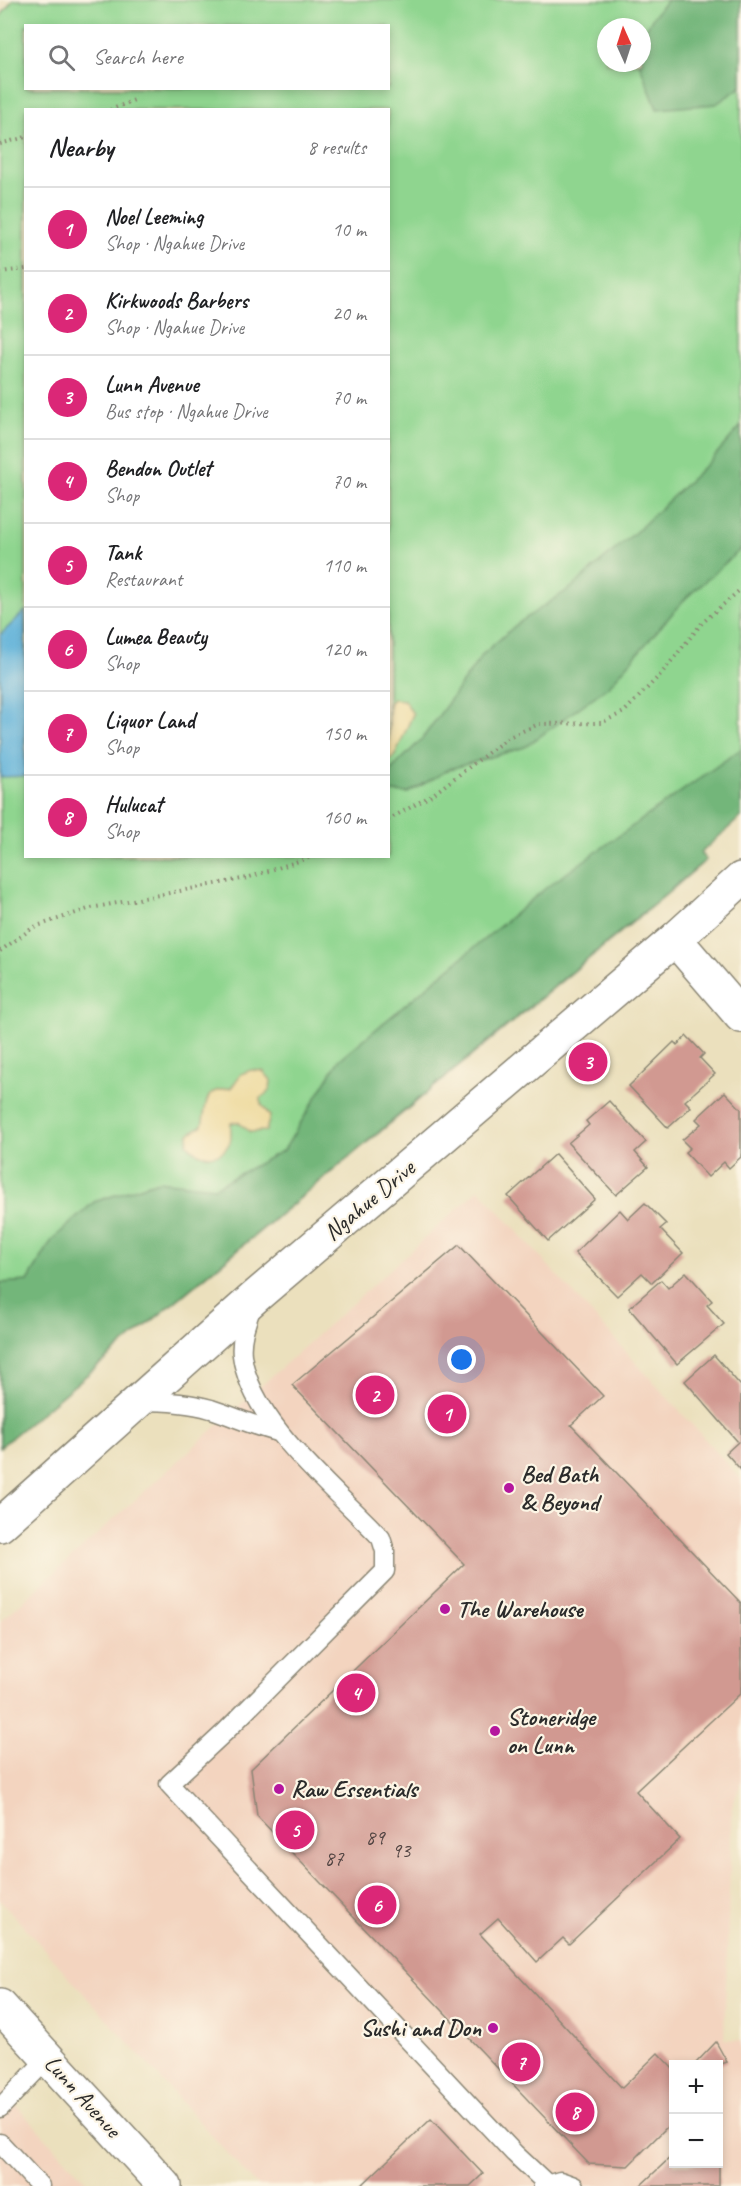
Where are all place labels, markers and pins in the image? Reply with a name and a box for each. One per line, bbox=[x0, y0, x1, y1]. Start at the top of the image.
pin: 3 bbox=[568, 1040, 608, 1084]
pin: 2 bbox=[356, 1372, 394, 1418]
pin: 1 bbox=[428, 1392, 466, 1436]
place label: Bed Bath & Beyond bbox=[521, 1459, 603, 1517]
marker: Bed Bath & Beyond bbox=[502, 1481, 516, 1495]
place label: The Warehouse bbox=[457, 1594, 585, 1624]
marker: The Warehouse bbox=[438, 1602, 452, 1616]
pin: 4 bbox=[336, 1670, 376, 1716]
place label: Stoneridge on Lunn bbox=[507, 1702, 597, 1760]
marker: Stoneridge on Lunn bbox=[488, 1724, 502, 1738]
place label: Raw Essentials bbox=[291, 1774, 420, 1804]
marker: Raw Essentials bbox=[272, 1782, 286, 1796]
pin: 5 bbox=[276, 1808, 314, 1852]
pin: 6 bbox=[358, 1882, 397, 1928]
place label: Sushi and Don bbox=[360, 2013, 482, 2043]
marker: Sushi and Don bbox=[486, 2021, 500, 2035]
pin: 7 bbox=[502, 2040, 540, 2084]
pin: 8 bbox=[556, 2090, 594, 2134]

